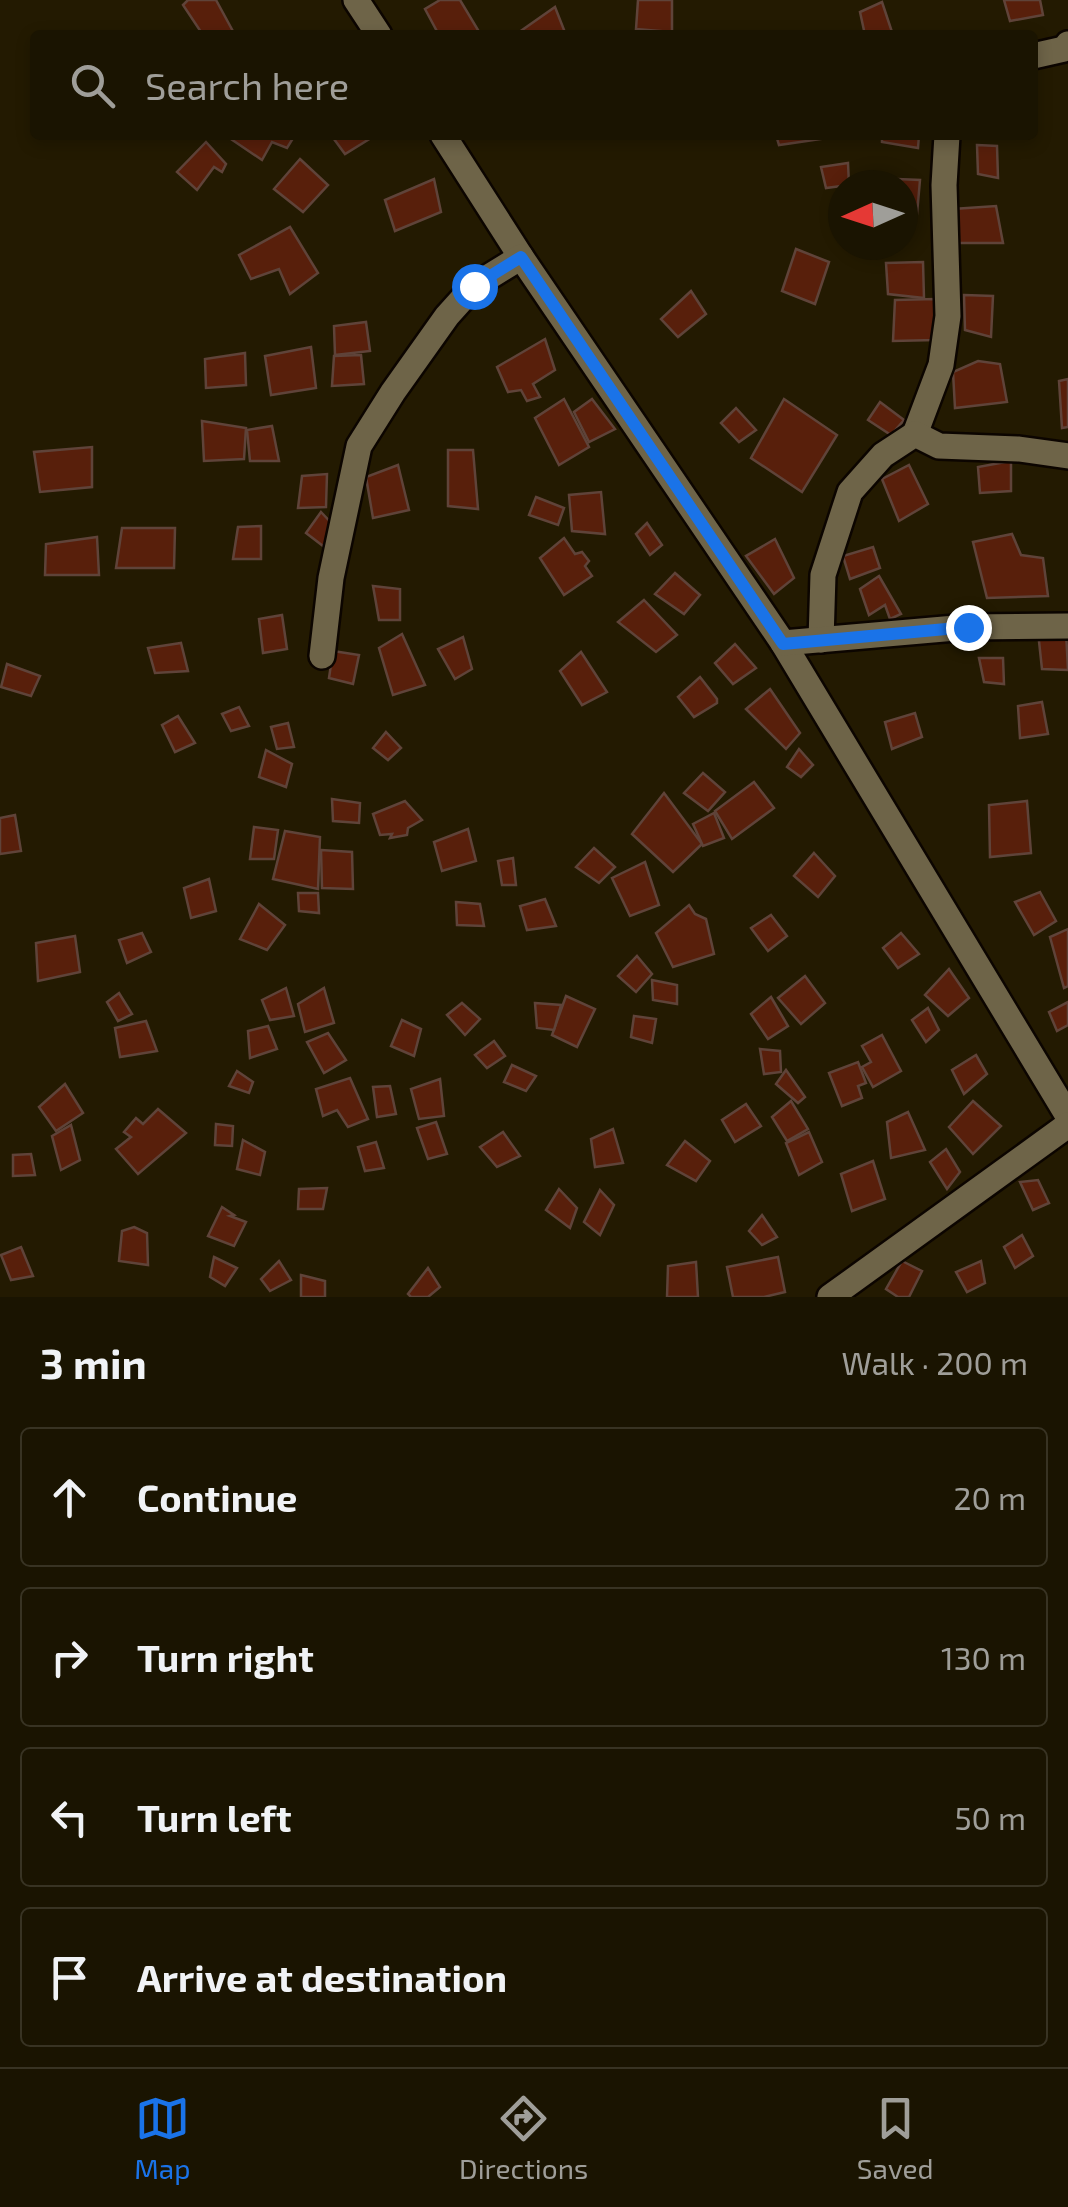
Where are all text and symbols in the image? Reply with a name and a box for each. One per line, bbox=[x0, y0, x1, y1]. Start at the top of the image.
search box bbox=[30, 30, 1038, 140]
icon: search bbox=[65, 58, 120, 113]
text: Search here bbox=[145, 62, 349, 108]
north arrow bbox=[828, 170, 918, 260]
route start bbox=[452, 264, 498, 310]
route end bbox=[946, 605, 992, 651]
text: 3 min bbox=[40, 1337, 147, 1387]
text: Walk · 200 m bbox=[841, 1343, 1028, 1381]
icon: ahead bbox=[42, 1470, 97, 1525]
text: Continue bbox=[137, 1474, 297, 1520]
text: 20 m bbox=[954, 1478, 1026, 1516]
icon: right bbox=[42, 1630, 97, 1685]
text: Turn right bbox=[137, 1634, 314, 1680]
text: 130 m bbox=[941, 1638, 1026, 1676]
icon: left bbox=[42, 1790, 97, 1845]
text: Turn left bbox=[137, 1794, 292, 1840]
text: 50 m bbox=[954, 1798, 1026, 1836]
icon: arrive bbox=[42, 1950, 97, 2005]
text: Arrive at destination bbox=[137, 1954, 507, 2000]
tab: Map bbox=[134, 2091, 190, 2185]
tab: Directions bbox=[459, 2091, 588, 2185]
tab: Saved bbox=[857, 2091, 934, 2185]

